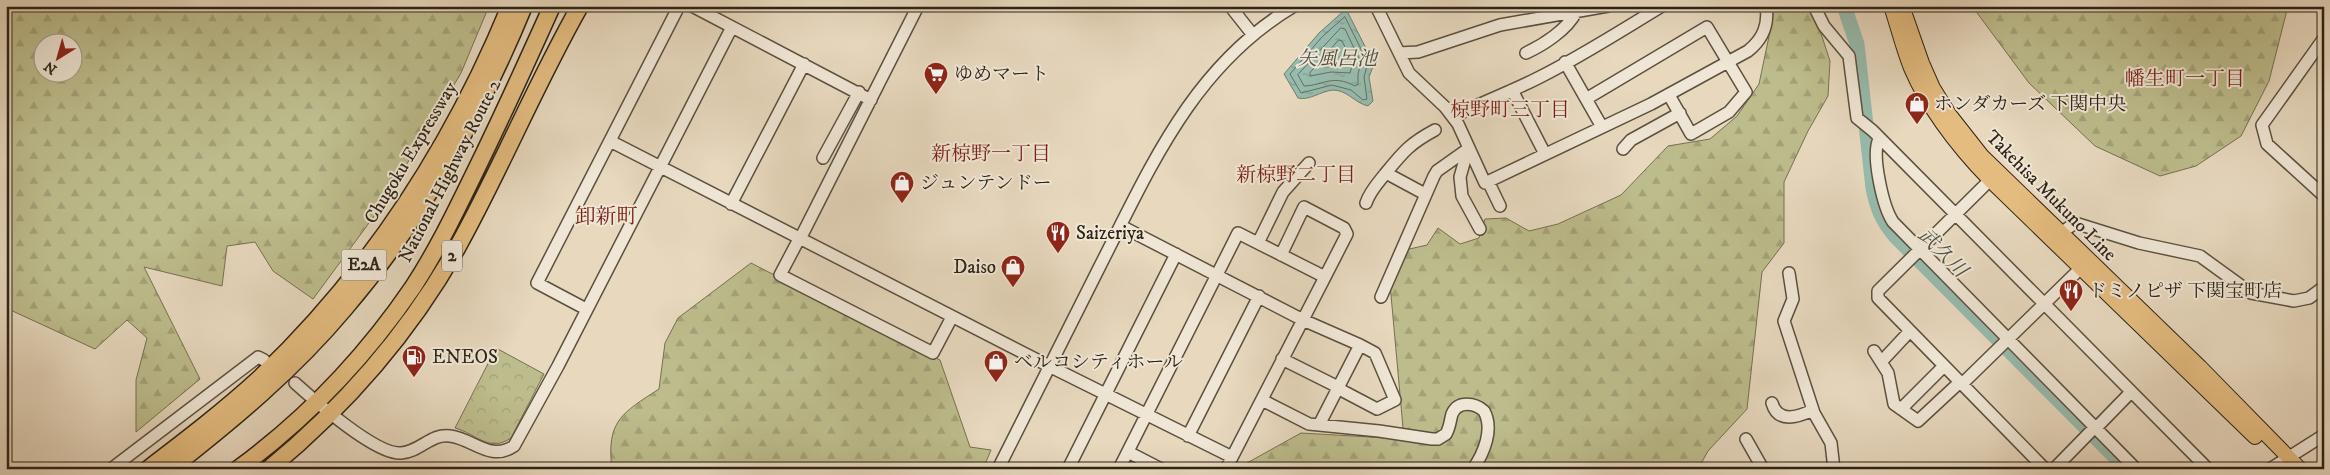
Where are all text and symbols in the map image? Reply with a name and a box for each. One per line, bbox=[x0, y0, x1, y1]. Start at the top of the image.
north arrow bbox=[32, 32, 82, 82]
water label: 矢風呂池 bbox=[1297, 47, 1379, 72]
text: N bbox=[40, 57, 61, 78]
supermarket icon: ゆめマート bbox=[923, 61, 949, 95]
place label: ゆめマート bbox=[954, 63, 1049, 86]
district label: 幡生町一丁目 bbox=[2125, 67, 2245, 92]
street label: National Highway Route 2 bbox=[394, 76, 506, 266]
street label: Chugoku Expressway bbox=[360, 77, 463, 228]
shop icon: ホンダカーズ 下関中央 bbox=[1904, 91, 1930, 125]
place label: ホンダカーズ 下関中央 bbox=[1934, 93, 2126, 116]
district label: 椋野町三丁目 bbox=[1450, 98, 1570, 123]
street label: Takehisa Mukuno Line bbox=[1981, 126, 2121, 266]
district label: 新椋野一丁目 bbox=[931, 142, 1051, 167]
district label: 新椋野二丁目 bbox=[1236, 163, 1356, 188]
shop icon: ジュンテンドー bbox=[889, 170, 915, 204]
place label: ジュンテンドー bbox=[920, 172, 1052, 195]
district label: 卸新町 bbox=[575, 204, 638, 230]
restaurant icon: Saizeriya bbox=[1045, 220, 1071, 254]
place label: Saizeriya bbox=[1076, 222, 1144, 245]
water label: 武久川 bbox=[1912, 223, 1973, 284]
road number: 2 bbox=[442, 240, 462, 272]
road number: E2A bbox=[342, 250, 386, 280]
shop icon: Daiso bbox=[1000, 254, 1026, 288]
place label: Daiso bbox=[953, 256, 996, 279]
restaurant icon: ドミノピザ 下関宝町店 bbox=[2058, 278, 2084, 312]
place label: ドミノピザ 下関宝町店 bbox=[2088, 280, 2282, 303]
fuel station icon: ENEOS bbox=[401, 344, 427, 378]
place label: ENEOS bbox=[432, 346, 498, 369]
shop icon: ベルコシティホール bbox=[983, 349, 1009, 383]
place label: ベルコシティホール bbox=[1014, 351, 1183, 374]

